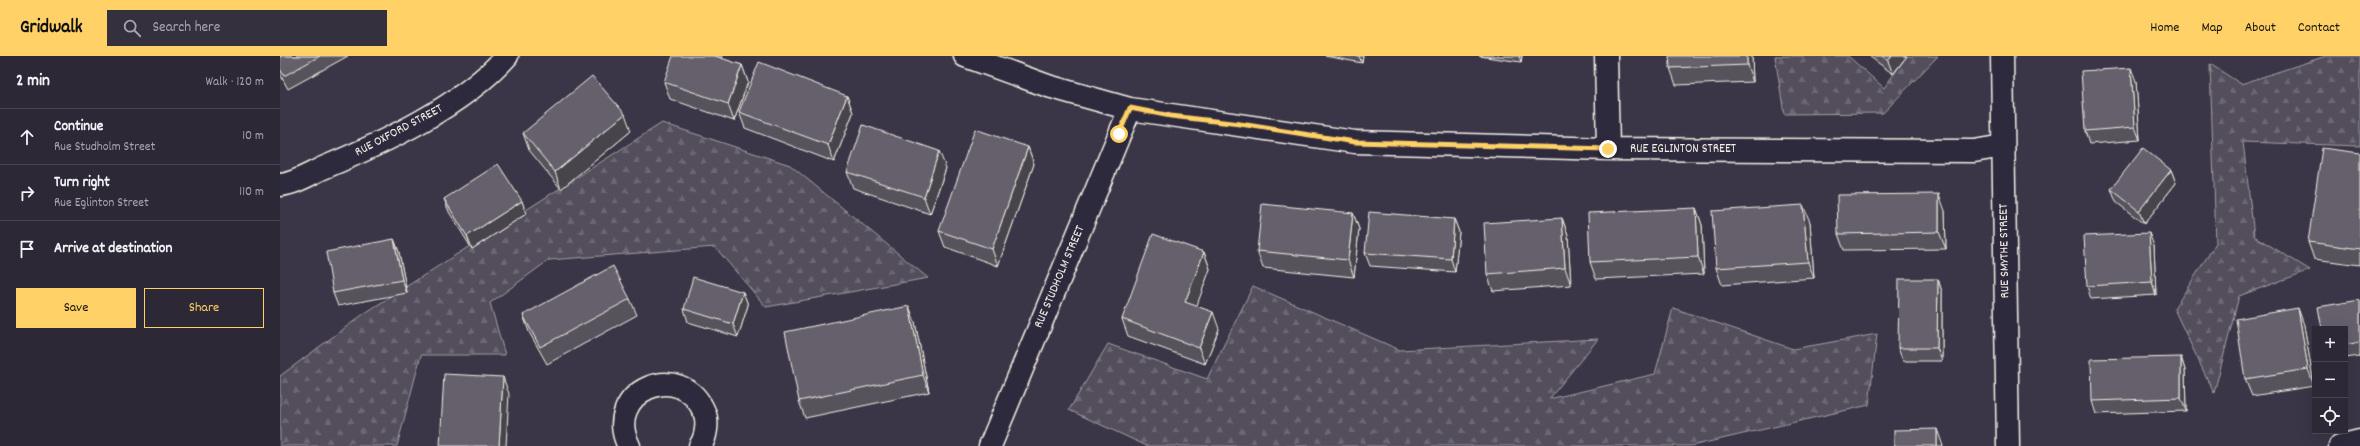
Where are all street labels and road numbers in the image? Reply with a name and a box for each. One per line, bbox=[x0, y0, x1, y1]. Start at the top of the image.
street label: RUE OXFORD STREET bbox=[352, 100, 446, 162]
street label: RUE EGLINTON STREET bbox=[1630, 140, 1736, 159]
street label: RUE SMYTHE STREET bbox=[1995, 204, 2015, 298]
street label: RUE STUDHOLM STREET bbox=[1030, 223, 1090, 331]

